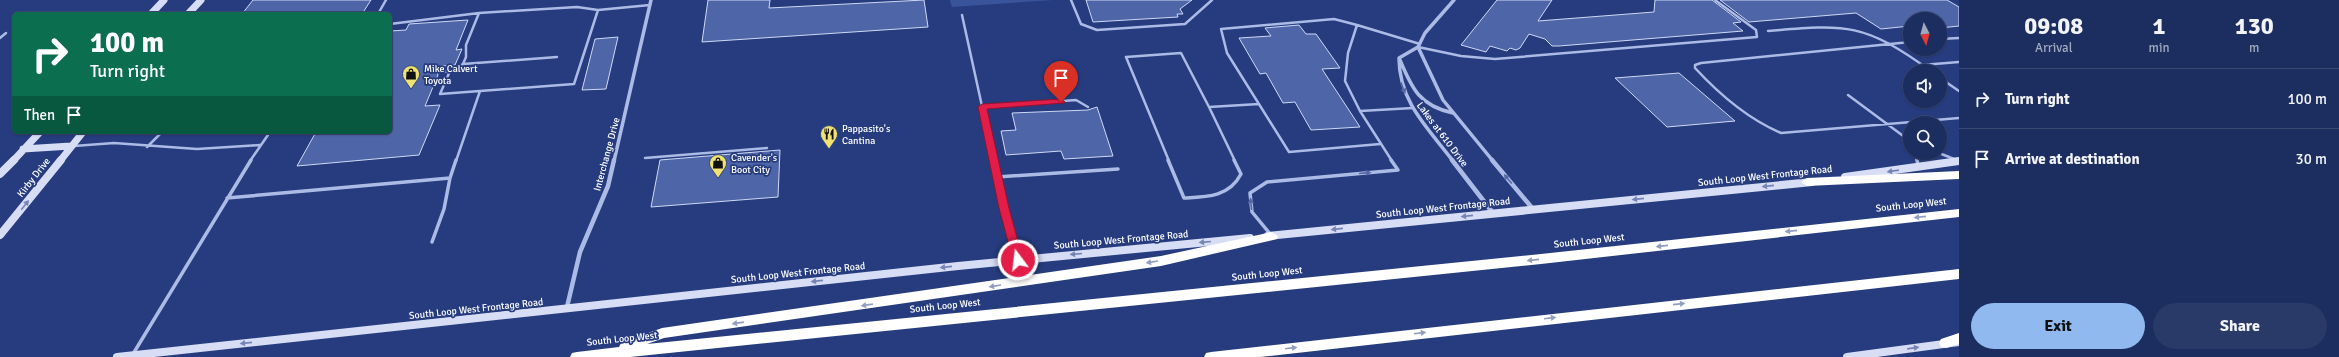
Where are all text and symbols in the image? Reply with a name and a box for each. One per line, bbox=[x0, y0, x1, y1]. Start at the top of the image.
text: 09:08 bbox=[2024, 11, 2083, 41]
text: 1 bbox=[2153, 11, 2165, 41]
text: 130 bbox=[2235, 11, 2274, 41]
north arrow bbox=[1903, 12, 1947, 56]
map controls bbox=[1903, 12, 1947, 160]
text: 100 m bbox=[90, 26, 164, 60]
icon: right bbox=[24, 28, 76, 80]
text: Arrival bbox=[2035, 40, 2072, 56]
text: min bbox=[2149, 40, 2170, 56]
text: m bbox=[2249, 40, 2259, 56]
text: Turn right bbox=[90, 60, 165, 82]
pin bbox=[1044, 61, 1078, 102]
place label: Mike Calvert Toyota bbox=[424, 63, 478, 87]
shop icon: Mike Calvert Toyota bbox=[401, 64, 421, 89]
button: sound bbox=[1903, 64, 1947, 108]
icon: arrive bbox=[1050, 67, 1072, 89]
one-way arrow bbox=[1401, 83, 1407, 95]
icon: right bbox=[1971, 88, 1993, 110]
text: Turn right bbox=[2005, 90, 2070, 108]
text: 100 m bbox=[2287, 90, 2327, 108]
street label: Lakes at 610 Drive bbox=[1414, 100, 1470, 169]
icon: arrive bbox=[63, 104, 85, 126]
text: Then bbox=[24, 106, 55, 124]
street label: Interchange Drive bbox=[591, 116, 623, 192]
button: search bbox=[1903, 116, 1947, 160]
place label: Pappasito's Cantina bbox=[842, 123, 891, 147]
restaurant icon: Pappasito's Cantina bbox=[819, 124, 839, 149]
icon: arrive bbox=[1971, 148, 1993, 170]
text: Arrive at destination bbox=[2005, 150, 2140, 168]
text: 30 m bbox=[2296, 150, 2327, 168]
place label: Cavender's Boot City bbox=[731, 152, 778, 176]
shop icon: Cavender's Boot City bbox=[708, 153, 728, 178]
street label: Kirby Drive bbox=[15, 155, 53, 200]
street label: South Loop West Frontage Road bbox=[1697, 163, 1833, 189]
one-way arrow bbox=[1887, 168, 1899, 174]
one-way arrow bbox=[1359, 170, 1371, 177]
one-way arrow bbox=[1504, 174, 1513, 185]
one-way arrow bbox=[1762, 183, 1774, 190]
street label: South Loop West Frontage Road bbox=[1375, 195, 1511, 221]
street label: South Loop West bbox=[1875, 195, 1948, 215]
one-way arrow bbox=[1632, 196, 1644, 202]
one-way arrow bbox=[1248, 198, 1254, 210]
one-way arrow bbox=[21, 200, 29, 211]
one-way arrow bbox=[1461, 212, 1473, 219]
one-way arrow bbox=[1914, 214, 1926, 220]
one-way arrow bbox=[1331, 226, 1343, 232]
street label: South Loop West Frontage Road bbox=[1053, 228, 1189, 252]
one-way arrow bbox=[1785, 228, 1797, 234]
street label: South Loop West bbox=[1553, 231, 1626, 251]
position arrow bbox=[997, 239, 1039, 281]
one-way arrow bbox=[1199, 239, 1211, 246]
one-way arrow bbox=[1656, 242, 1668, 249]
one-way arrow bbox=[1070, 251, 1082, 258]
one-way arrow bbox=[1527, 257, 1539, 263]
one-way arrow bbox=[1146, 259, 1158, 265]
street label: South Loop West Frontage Road bbox=[730, 260, 866, 286]
one-way arrow bbox=[940, 264, 952, 270]
street label: South Loop West bbox=[1231, 264, 1304, 284]
one-way arrow bbox=[811, 278, 823, 285]
one-way arrow bbox=[989, 283, 1002, 289]
street label: South Loop West Frontage Road bbox=[408, 296, 544, 322]
street label: South Loop West bbox=[909, 296, 982, 316]
one-way arrow bbox=[1673, 301, 1685, 307]
one-way arrow bbox=[861, 302, 873, 308]
button: Exit bbox=[1971, 303, 2145, 349]
button: Share bbox=[2153, 303, 2327, 349]
one-way arrow bbox=[1544, 315, 1556, 322]
one-way arrow bbox=[732, 319, 744, 326]
street label: South Loop West bbox=[586, 329, 659, 349]
one-way arrow bbox=[1414, 330, 1426, 336]
one-way arrow bbox=[240, 340, 252, 346]
one-way arrow bbox=[1285, 345, 1297, 351]
one-way arrow bbox=[1907, 345, 1920, 351]

